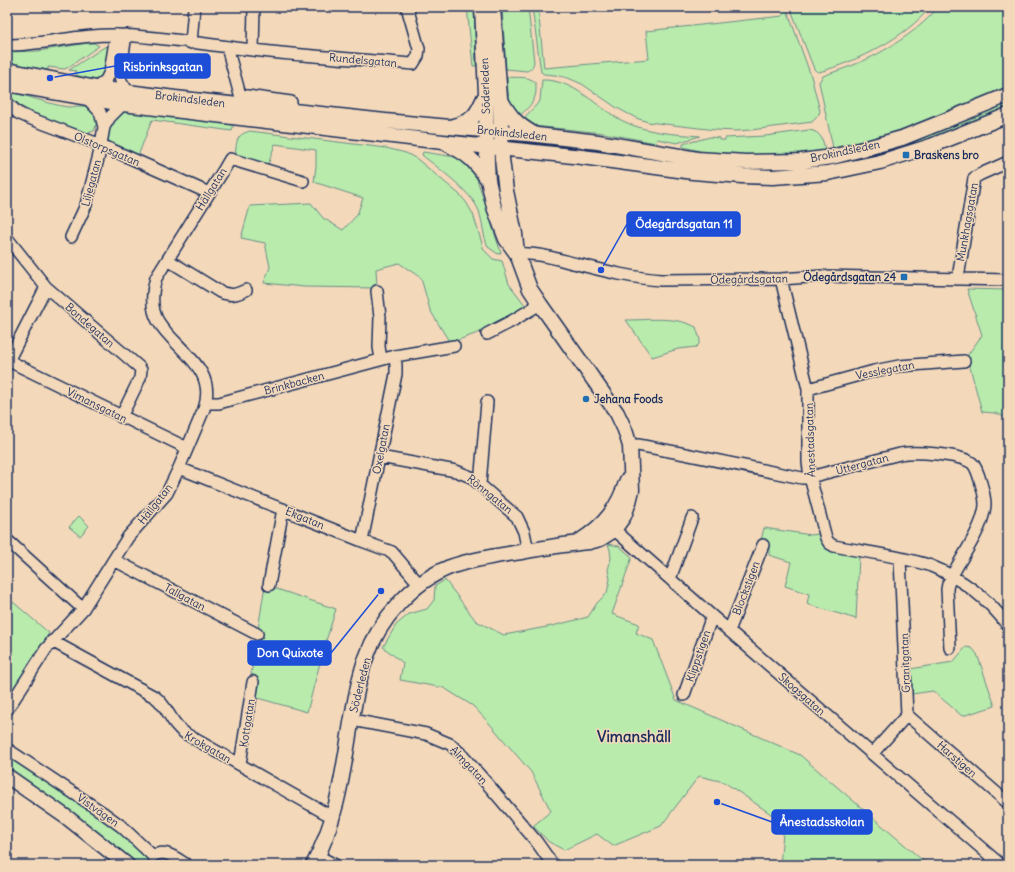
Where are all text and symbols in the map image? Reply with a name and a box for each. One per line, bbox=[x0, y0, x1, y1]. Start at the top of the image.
street label: Rundelsgatan bbox=[328, 50, 398, 70]
callout: Risbrinksgatan bbox=[115, 54, 210, 78]
street label: Söderleden bbox=[477, 58, 493, 114]
text: Risbrinksgatan bbox=[123, 59, 203, 75]
street label: Brokindsleden bbox=[154, 88, 226, 110]
street label: Brokindsleden bbox=[476, 122, 548, 144]
street label: Olstorpsgatan bbox=[72, 129, 142, 169]
street label: Brokindsleden bbox=[809, 137, 881, 165]
place label: Braskens bro bbox=[914, 148, 979, 162]
marker: Braskens bro bbox=[901, 150, 911, 160]
street label: Liljegatan bbox=[78, 158, 104, 208]
street label: Hällgatan bbox=[192, 165, 230, 213]
street label: Munkhagsgatan bbox=[953, 182, 981, 262]
callout: Ödegårdsgatan 11 bbox=[627, 212, 740, 236]
text: Ödegårdsgatan 11 bbox=[635, 216, 733, 232]
place label: Ödegårdsgatan 24 bbox=[803, 269, 897, 285]
street label: Ödegårdsgatan bbox=[710, 270, 788, 287]
marker: Ödegårdsgatan 24 bbox=[899, 272, 909, 282]
street label: Bondegatan bbox=[62, 300, 118, 350]
street label: Vesslegatan bbox=[854, 357, 916, 383]
street label: Brinkbacken bbox=[262, 368, 326, 398]
street label: Vimansgatan bbox=[65, 384, 129, 426]
place label: Jehana Foods bbox=[594, 392, 663, 406]
marker: Jehana Foods bbox=[581, 394, 591, 404]
street label: Ånestadsgatan bbox=[801, 402, 818, 478]
street label: Oxelgatan bbox=[369, 423, 393, 475]
street label: Uttergatan bbox=[834, 450, 890, 478]
street label: Rönngatan bbox=[464, 471, 516, 517]
street label: Hällgatan bbox=[135, 481, 175, 527]
street label: Ekgatan bbox=[283, 504, 327, 532]
street label: Blockstigen bbox=[729, 559, 763, 617]
street label: Tallgatan bbox=[162, 580, 208, 614]
street label: Klippstigen bbox=[683, 628, 713, 684]
street label: Granitgatan bbox=[897, 633, 913, 693]
callout: Don Quixote bbox=[248, 641, 331, 665]
text: Don Quixote bbox=[257, 645, 324, 660]
street label: Söderleden bbox=[346, 656, 374, 714]
street label: Skogsgatan bbox=[776, 670, 828, 718]
street label: Kottgatan bbox=[236, 698, 258, 748]
district label: Vimanshäll bbox=[597, 727, 671, 746]
street label: Krokgatan bbox=[182, 728, 234, 766]
street label: Harstigen bbox=[934, 738, 980, 780]
street label: Almgatan bbox=[447, 743, 491, 787]
street label: Vistvägen bbox=[74, 790, 122, 830]
callout: Ånestadsskolan bbox=[772, 810, 872, 834]
text: Ånestadsskolan bbox=[780, 813, 864, 829]

